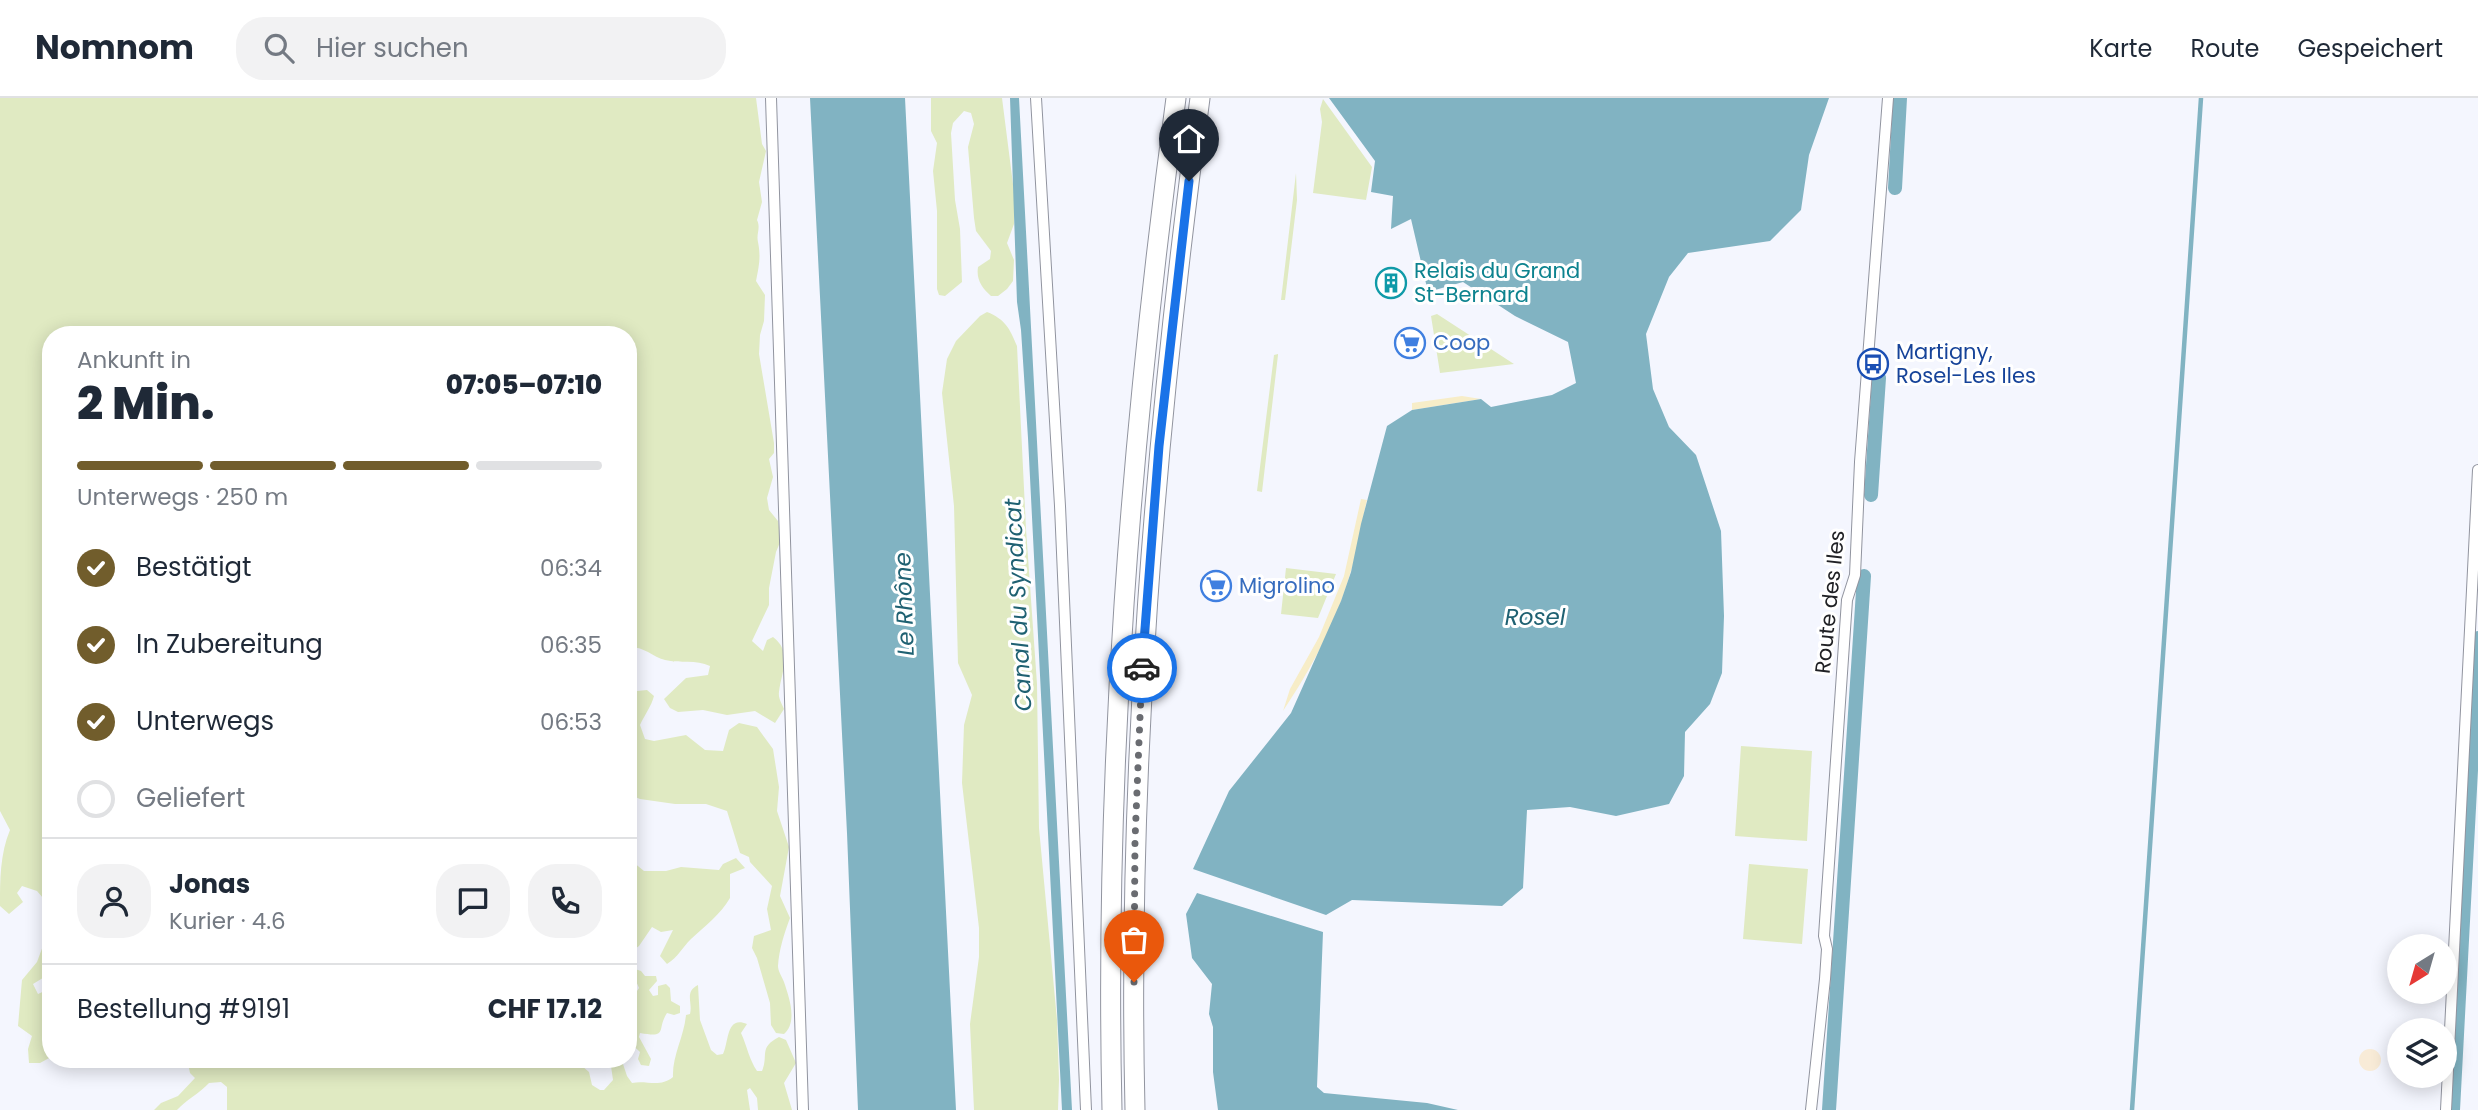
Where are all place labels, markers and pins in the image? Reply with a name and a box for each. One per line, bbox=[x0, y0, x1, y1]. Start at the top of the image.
pin bbox=[1159, 109, 1219, 181]
place label: Relais du Grand St-Bernard bbox=[1414, 256, 1580, 309]
building icon: Relais du Grand St-Bernard bbox=[1374, 266, 1408, 300]
supermarket icon: Coop bbox=[1393, 326, 1427, 360]
place label: Coop bbox=[1433, 328, 1490, 357]
place label: Martigny, Rosel-Les Iles bbox=[1896, 337, 2036, 390]
bus stop icon: Martigny, Rosel-Les Iles bbox=[1856, 347, 1890, 381]
supermarket icon: Migrolino bbox=[1199, 569, 1233, 603]
place label: Migrolino bbox=[1239, 571, 1335, 600]
pin bbox=[1104, 910, 1164, 982]

